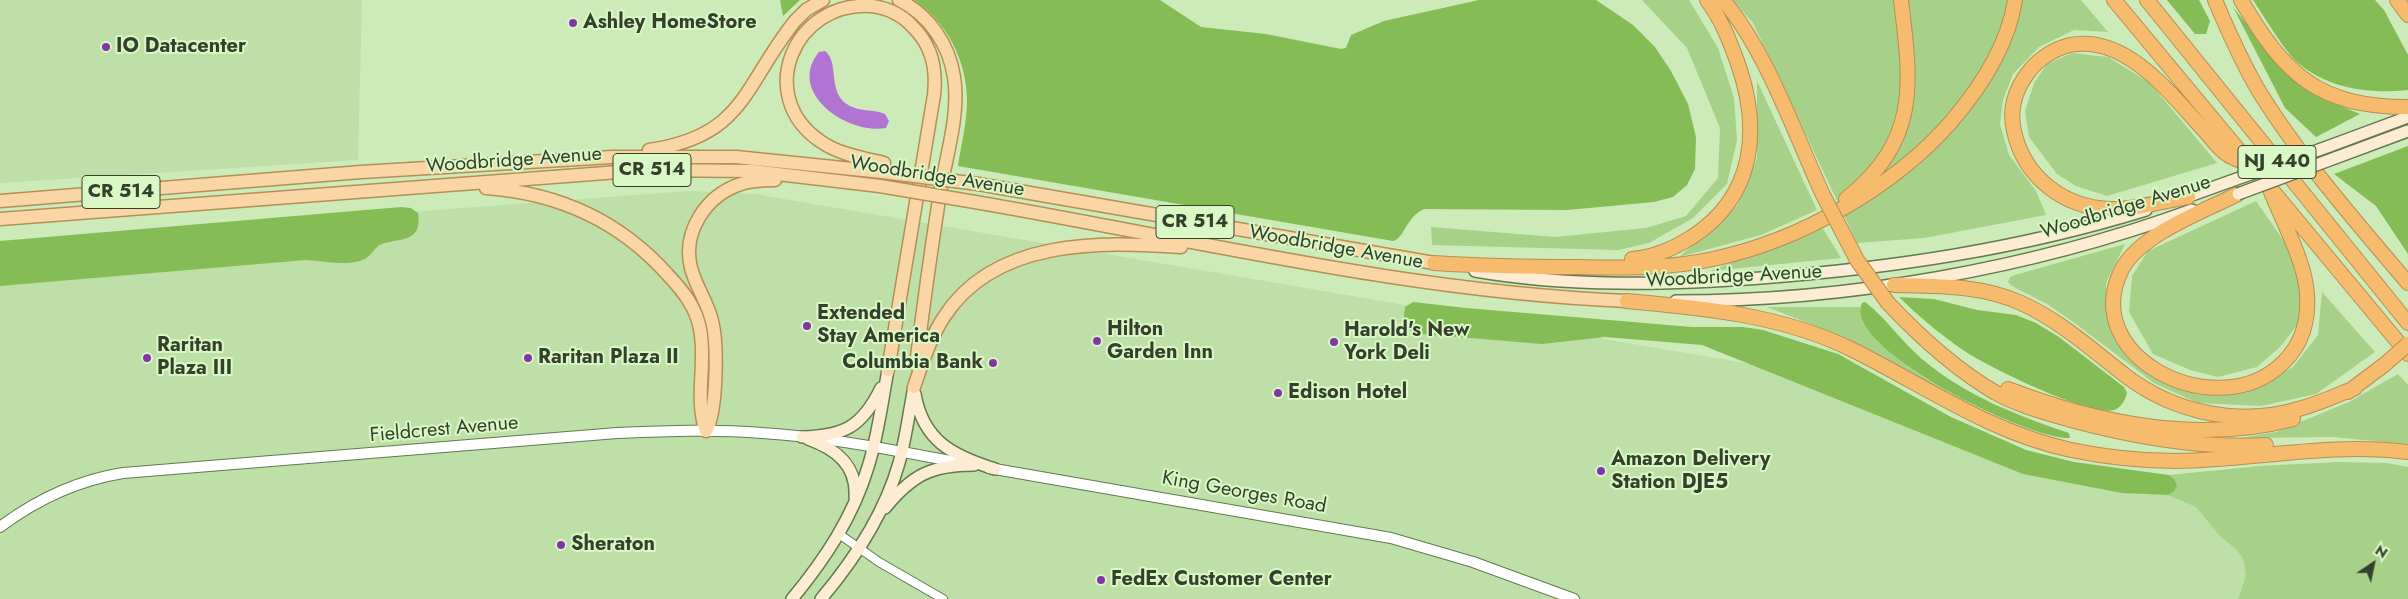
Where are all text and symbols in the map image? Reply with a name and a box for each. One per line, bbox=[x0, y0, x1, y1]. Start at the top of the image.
place label: Ashley HomeStore bbox=[583, 11, 757, 35]
marker: Ashley HomeStore bbox=[567, 17, 579, 29]
place label: IO Datacenter bbox=[116, 35, 246, 59]
marker: IO Datacenter bbox=[100, 41, 112, 53]
street label: Woodbridge Avenue bbox=[425, 143, 603, 179]
road number: NJ 440 bbox=[2238, 146, 2316, 178]
street label: Woodbridge Avenue bbox=[848, 151, 1026, 203]
road number: CR 514 bbox=[613, 154, 691, 186]
street label: Woodbridge Avenue bbox=[2038, 171, 2214, 245]
road number: CR 514 bbox=[82, 176, 160, 208]
road number: CR 514 bbox=[1156, 206, 1234, 238]
street label: Woodbridge Avenue bbox=[1247, 221, 1425, 275]
street label: Woodbridge Avenue bbox=[1645, 260, 1823, 294]
place label: Extended Stay America bbox=[817, 302, 940, 349]
place label: Hilton Garden Inn bbox=[1107, 318, 1213, 365]
place label: Harold's New York Deli bbox=[1344, 319, 1469, 366]
marker: Extended Stay America bbox=[801, 320, 813, 332]
place label: Raritan Plaza III bbox=[157, 334, 232, 381]
marker: Hilton Garden Inn bbox=[1091, 335, 1103, 347]
marker: Harold's New York Deli bbox=[1328, 336, 1340, 348]
place label: Raritan Plaza II bbox=[538, 346, 679, 370]
place label: Columbia Bank bbox=[842, 351, 983, 375]
marker: Raritan Plaza III bbox=[141, 352, 153, 364]
marker: Raritan Plaza II bbox=[522, 352, 534, 364]
marker: Columbia Bank bbox=[987, 357, 999, 369]
place label: Edison Hotel bbox=[1288, 381, 1407, 405]
marker: Edison Hotel bbox=[1272, 387, 1284, 399]
street label: Fieldcrest Avenue bbox=[369, 412, 519, 448]
place label: Amazon Delivery Station DJE5 bbox=[1611, 448, 1770, 495]
marker: Amazon Delivery Station DJE5 bbox=[1595, 465, 1607, 477]
street label: King Georges Road bbox=[1160, 467, 1328, 519]
place label: Sheraton bbox=[571, 533, 655, 557]
marker: Sheraton bbox=[555, 539, 567, 551]
north arrow bbox=[2348, 539, 2398, 589]
text: N bbox=[2371, 540, 2392, 563]
place label: FedEx Customer Center bbox=[1111, 568, 1332, 592]
marker: FedEx Customer Center bbox=[1095, 574, 1107, 586]

